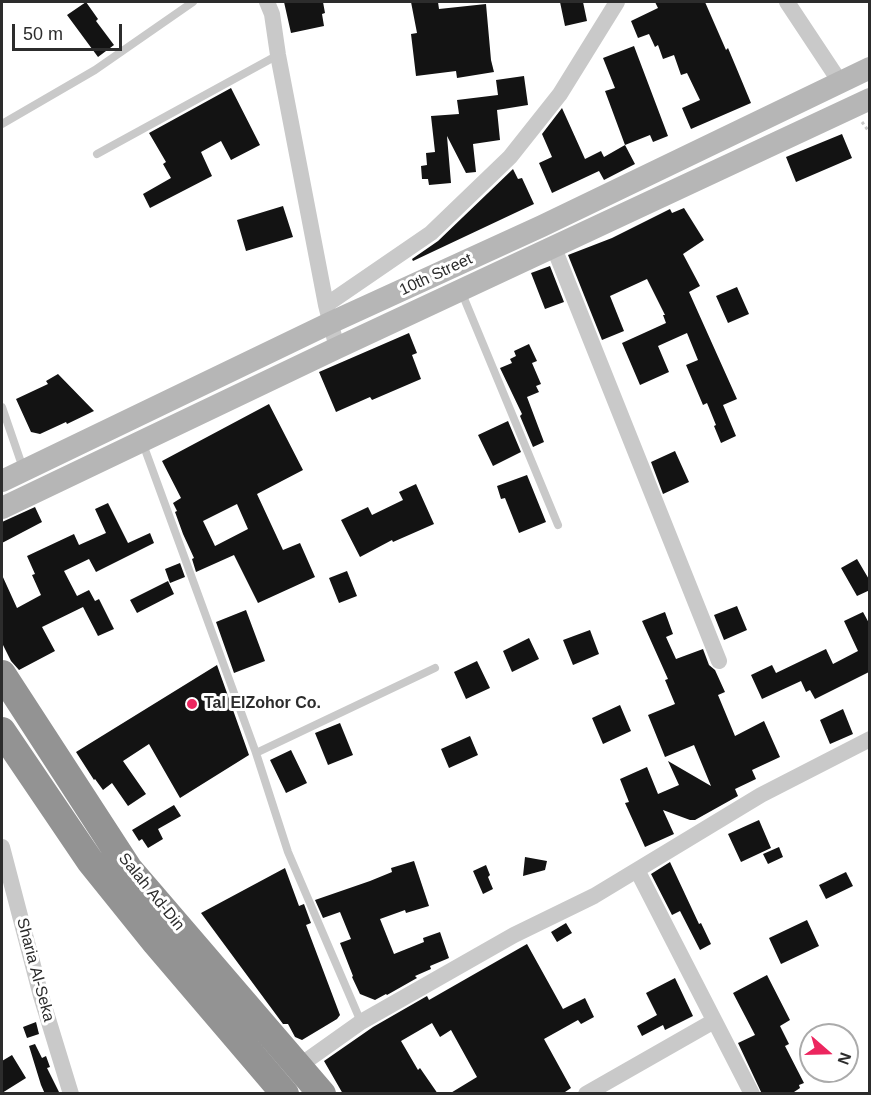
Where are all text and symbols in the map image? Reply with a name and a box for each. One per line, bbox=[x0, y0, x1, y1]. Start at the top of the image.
scale bar bbox=[15, 12, 124, 50]
text: 50 m bbox=[23, 24, 63, 44]
street label: 10th Street bbox=[396, 250, 476, 300]
place label: Tal ElZohor Co. bbox=[204, 694, 321, 714]
marker: Tal ElZohor Co. bbox=[185, 697, 199, 711]
street label: Salah Ad-Din bbox=[114, 849, 188, 935]
street label: Sharia Al-Seka bbox=[12, 916, 58, 1024]
north arrow bbox=[799, 1023, 859, 1083]
text: N bbox=[835, 1050, 854, 1067]

